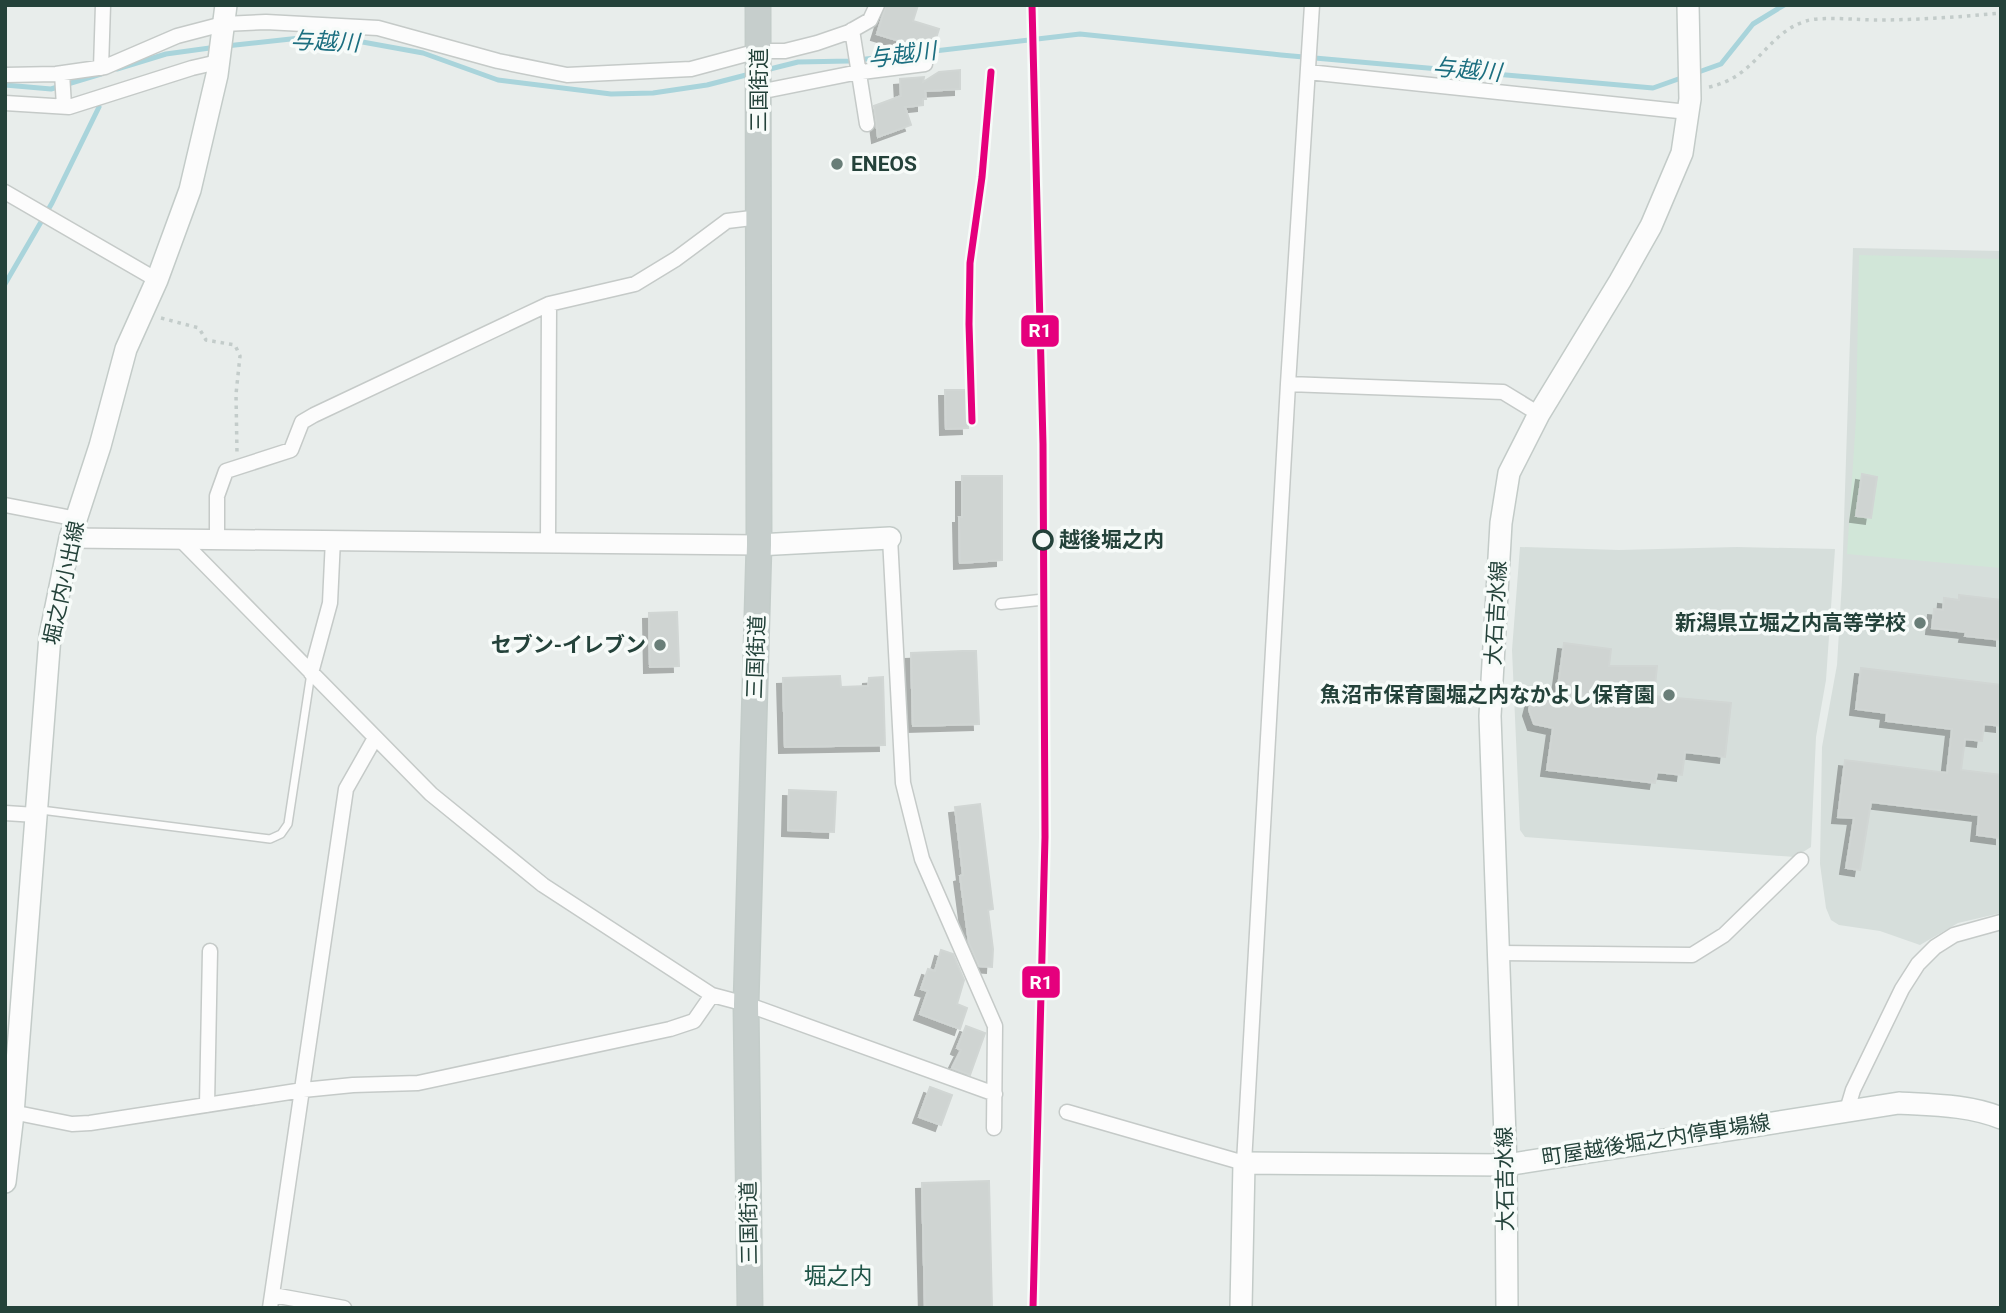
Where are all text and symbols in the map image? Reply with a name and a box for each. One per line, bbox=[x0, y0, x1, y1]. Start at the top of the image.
water label: 与越川 bbox=[290, 27, 363, 57]
water label: 与越川 bbox=[866, 37, 941, 73]
street label: 三国街道 bbox=[747, 48, 771, 132]
water label: 与越川 bbox=[1431, 54, 1506, 87]
place label: ENEOS bbox=[851, 152, 917, 176]
marker: ENEOS bbox=[829, 156, 845, 172]
line badge: R1 bbox=[1020, 314, 1060, 348]
text: R1 bbox=[1028, 319, 1052, 342]
street label: 堀之内小出線 bbox=[39, 519, 89, 647]
place label: 越後堀之内 bbox=[1059, 528, 1164, 552]
marker: 越後堀之内 bbox=[1033, 530, 1053, 550]
street label: 大石吉水線 bbox=[1481, 560, 1511, 666]
place label: 新潟県立堀之内高等学校 bbox=[1675, 611, 1906, 635]
street label: 三国街道 bbox=[743, 615, 769, 699]
marker: 新潟県立堀之内高等学校 bbox=[1912, 615, 1928, 631]
place label: セブン-イレブン bbox=[491, 633, 646, 657]
marker: セブン-イレブン bbox=[652, 637, 668, 653]
place label: 魚沼市保育園堀之内なかよし保育園 bbox=[1320, 683, 1655, 707]
marker: 魚沼市保育園堀之内なかよし保育園 bbox=[1661, 687, 1677, 703]
line badge: R1 bbox=[1021, 965, 1061, 999]
text: R1 bbox=[1029, 971, 1053, 994]
street label: 町屋越後堀之内停車場線 bbox=[1540, 1110, 1772, 1170]
street label: 大石吉水線 bbox=[1492, 1126, 1518, 1232]
street label: 三国街道 bbox=[736, 1181, 762, 1265]
district label: 堀之内 bbox=[804, 1263, 873, 1290]

